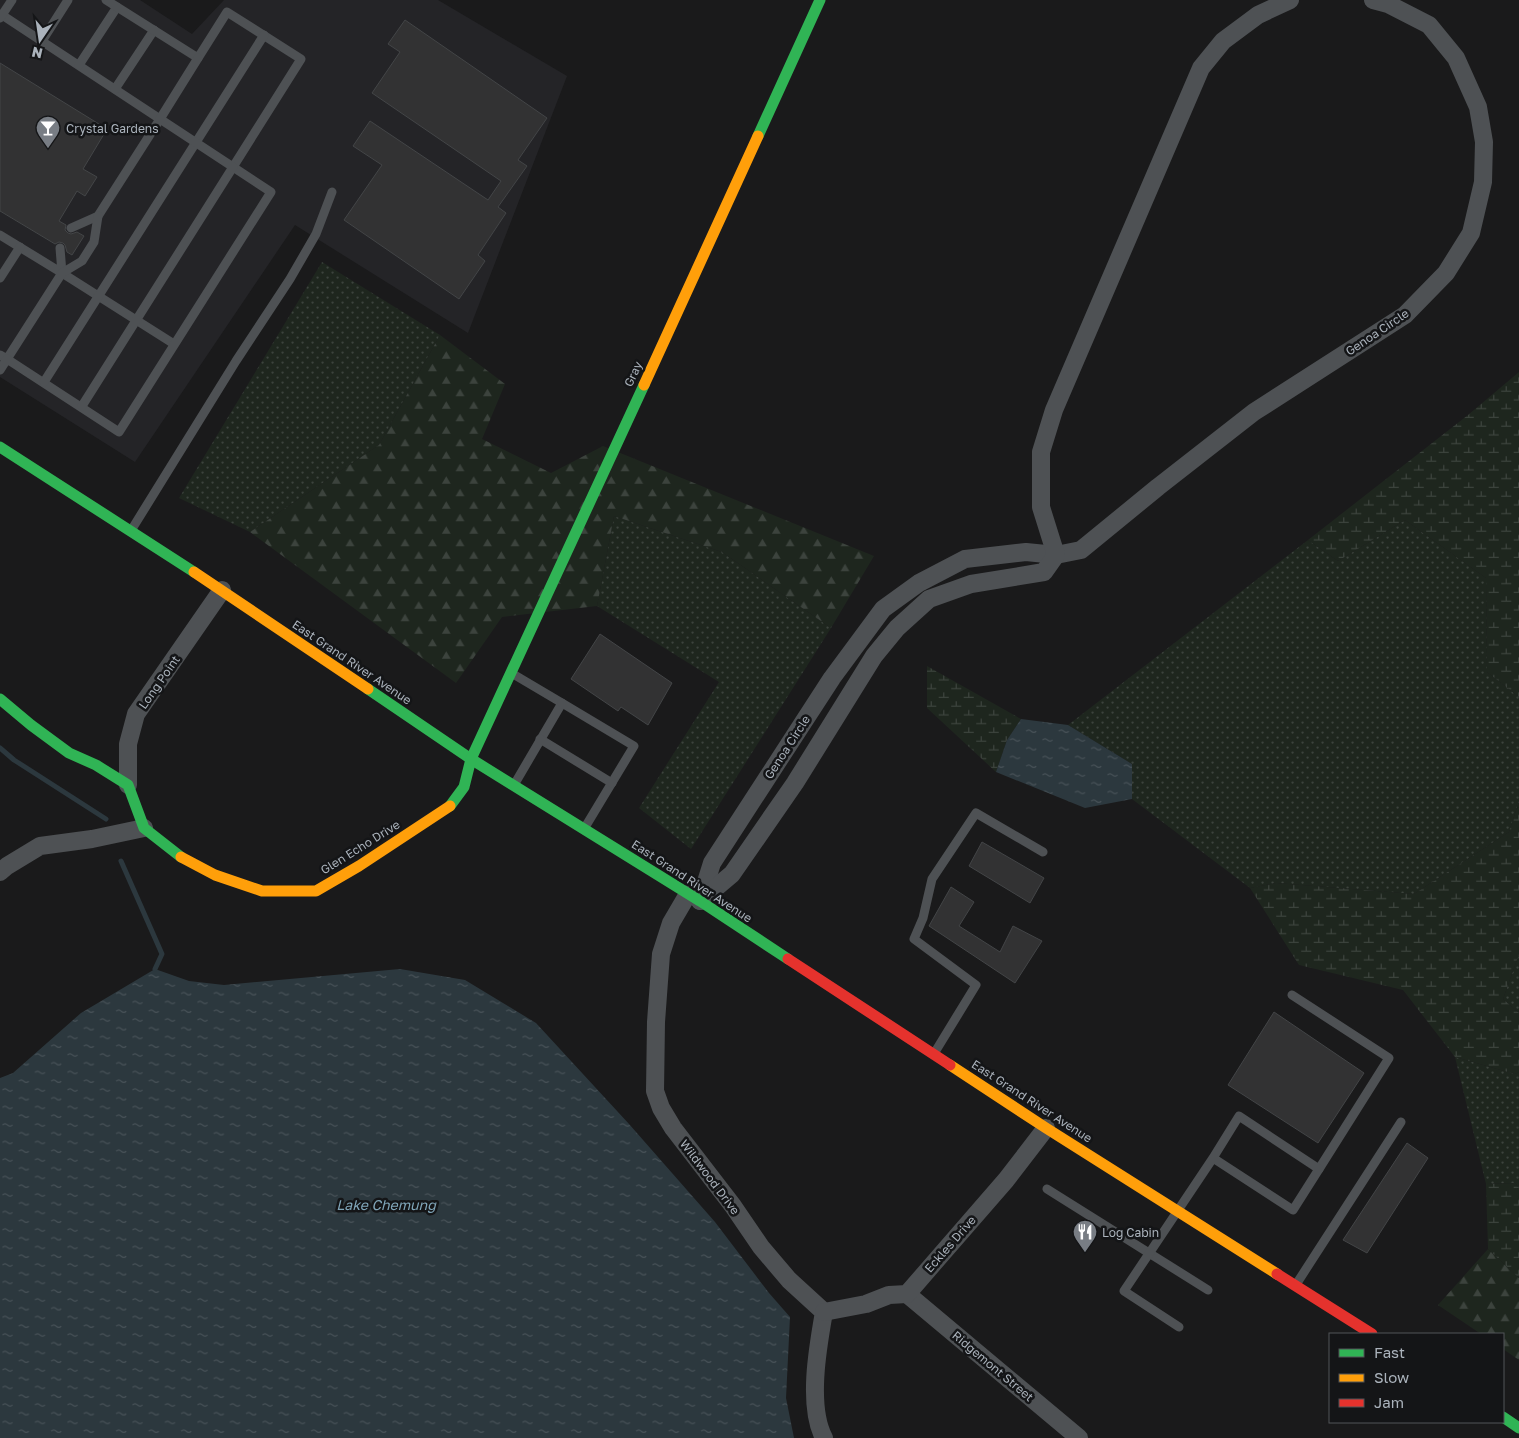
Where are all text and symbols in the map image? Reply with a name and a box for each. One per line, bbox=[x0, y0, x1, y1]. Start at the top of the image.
north arrow bbox=[15, 15, 65, 65]
text: N bbox=[30, 44, 44, 63]
bar icon: Crystal Gardens bbox=[35, 115, 61, 149]
place label: Crystal Gardens bbox=[66, 121, 159, 136]
street label: Genoa Circle bbox=[1343, 305, 1411, 359]
street label: Gray bbox=[621, 359, 645, 389]
street label: East Grand River Avenue bbox=[290, 616, 414, 708]
street label: Long Point bbox=[135, 652, 183, 712]
street label: Genoa Circle bbox=[761, 712, 813, 782]
street label: Glen Echo Drive bbox=[318, 817, 402, 877]
street label: East Grand River Avenue bbox=[629, 836, 755, 926]
street label: East Grand River Avenue bbox=[969, 1056, 1095, 1146]
street label: Wildwood Drive bbox=[677, 1137, 743, 1217]
water label: Lake Chemung bbox=[336, 1196, 437, 1213]
street label: Eckles Drive bbox=[921, 1213, 979, 1275]
restaurant icon: Log Cabin bbox=[1072, 1219, 1098, 1253]
place label: Log Cabin bbox=[1102, 1225, 1159, 1240]
street label: Ridgemont Street bbox=[949, 1328, 1037, 1404]
legend bbox=[1329, 1333, 1504, 1423]
text: Fast bbox=[1374, 1343, 1405, 1361]
text: Slow bbox=[1374, 1368, 1409, 1386]
text: Jam bbox=[1374, 1393, 1404, 1411]

